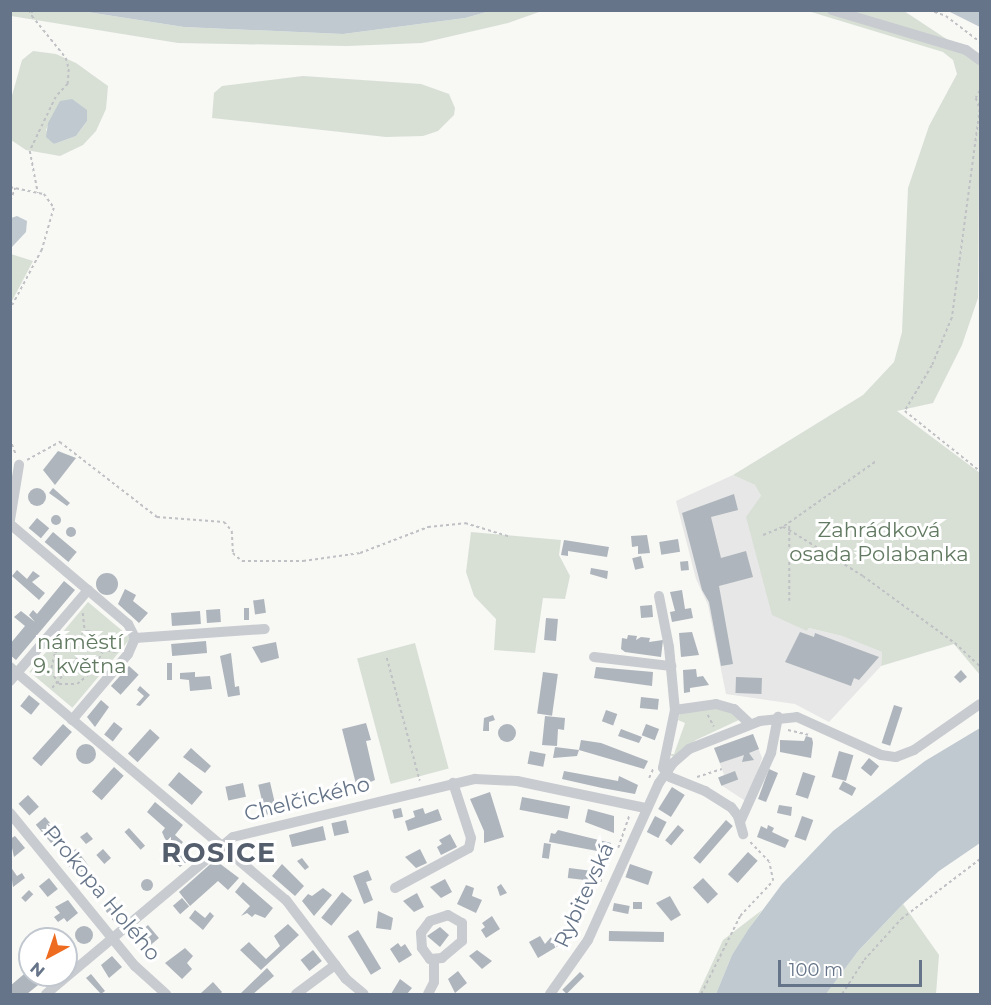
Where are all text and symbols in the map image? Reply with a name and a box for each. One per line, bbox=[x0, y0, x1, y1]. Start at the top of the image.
park label: Zahrádková osada Polabanka bbox=[789, 517, 969, 567]
park label: náměstí 9. května bbox=[33, 629, 127, 679]
street label: Chelčického bbox=[242, 771, 372, 827]
street label: Prokopa Holého bbox=[38, 820, 166, 966]
district label: ROSICE bbox=[161, 837, 277, 869]
street label: Rybitevská bbox=[549, 838, 619, 952]
north arrow bbox=[18, 927, 78, 987]
scale bar bbox=[781, 948, 925, 986]
text: N bbox=[26, 958, 48, 981]
text: 100 m bbox=[789, 959, 843, 981]

